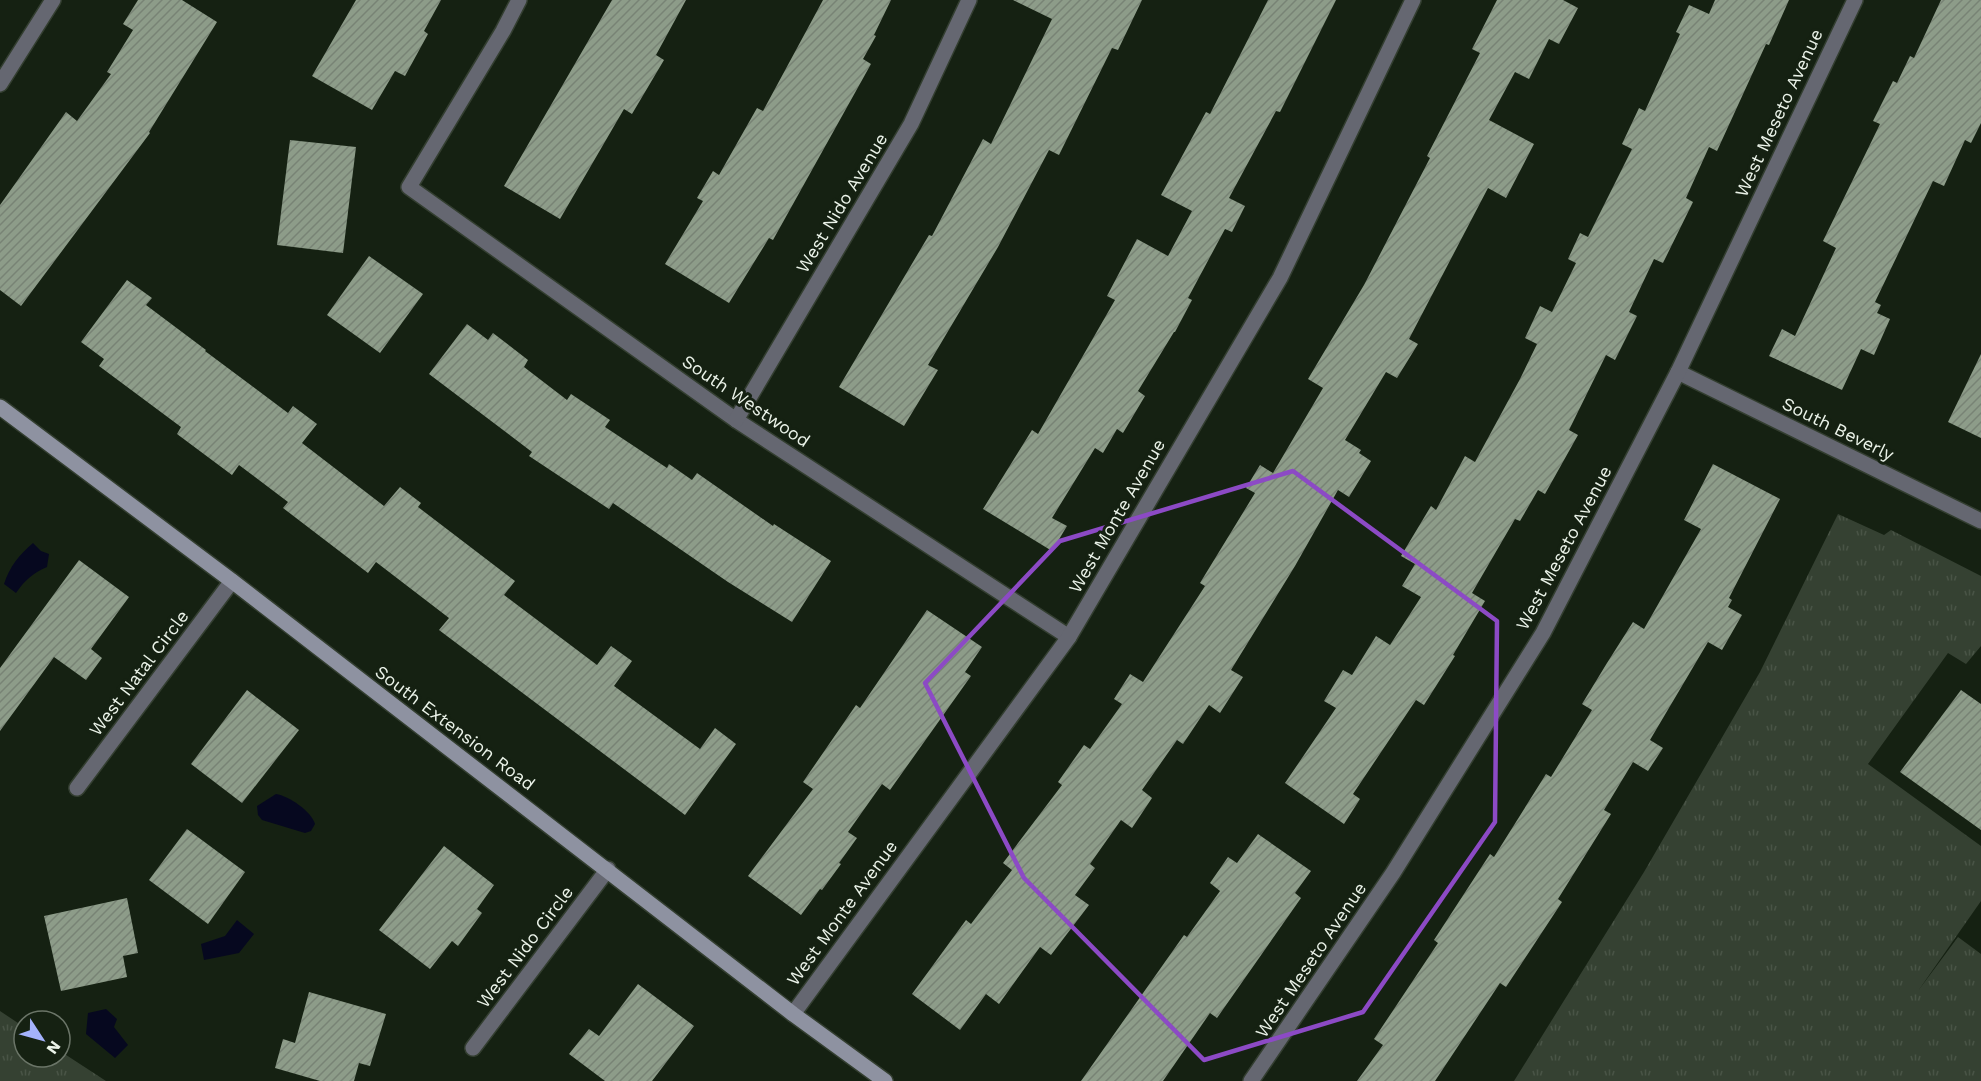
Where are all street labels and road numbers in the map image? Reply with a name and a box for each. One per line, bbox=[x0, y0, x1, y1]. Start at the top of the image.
street label: West Meseto Avenue bbox=[1730, 25, 1827, 200]
street label: West Nido Avenue bbox=[792, 129, 892, 276]
street label: South Westwood bbox=[678, 350, 814, 451]
street label: South Beverly bbox=[1779, 392, 1898, 465]
street label: West Monte Avenue bbox=[1064, 435, 1169, 596]
street label: West Meseto Avenue bbox=[1511, 462, 1616, 633]
street label: West Natal Circle bbox=[84, 606, 193, 740]
street label: South Extension Road bbox=[371, 661, 539, 795]
street label: West Monte Avenue bbox=[782, 836, 901, 989]
street label: West Meseto Avenue bbox=[1251, 878, 1370, 1041]
street label: West Nido Circle bbox=[472, 882, 577, 1012]

